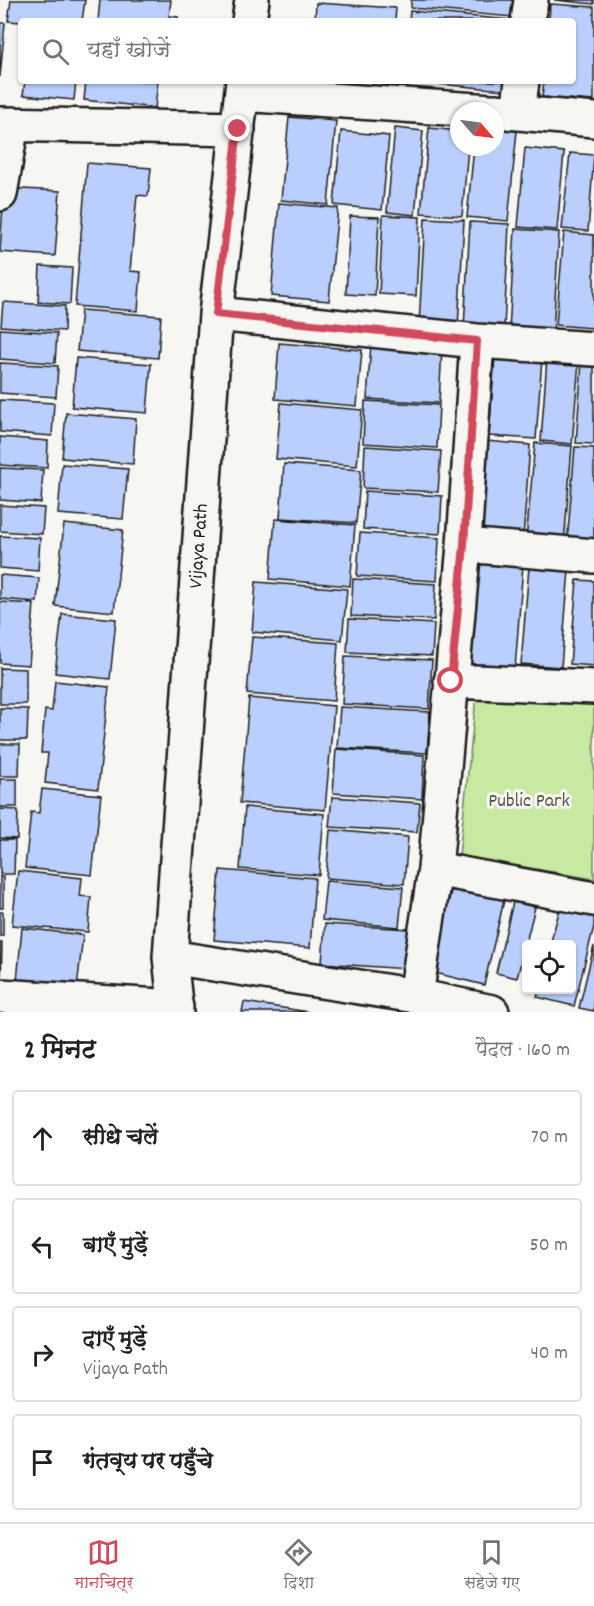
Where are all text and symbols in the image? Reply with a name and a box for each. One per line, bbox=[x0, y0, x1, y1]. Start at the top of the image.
search box bbox=[18, 18, 576, 84]
icon: search bbox=[39, 35, 72, 68]
text: यहाँ खोजें bbox=[87, 36, 170, 67]
north arrow bbox=[450, 102, 504, 156]
route end bbox=[224, 115, 250, 141]
street label: Vijaya Path bbox=[183, 503, 217, 589]
route start bbox=[437, 667, 463, 693]
park label: Public Park bbox=[488, 788, 570, 816]
map controls bbox=[522, 940, 576, 994]
button: locate bbox=[522, 940, 576, 994]
text: 2 मिनट bbox=[24, 1033, 96, 1070]
text: पैदल · 160 m bbox=[476, 1037, 570, 1065]
icon: ahead bbox=[26, 1122, 59, 1155]
text: सीधे चलें bbox=[83, 1123, 158, 1154]
text: 70 m bbox=[531, 1124, 568, 1152]
icon: left bbox=[26, 1230, 59, 1263]
text: बाएँ मुड़ें bbox=[83, 1231, 148, 1262]
text: 50 m bbox=[530, 1232, 568, 1260]
text: दाएँ मुड़ें bbox=[83, 1325, 147, 1356]
icon: right bbox=[26, 1338, 59, 1371]
text: 40 m bbox=[530, 1340, 568, 1368]
text: Vijaya Path bbox=[83, 1356, 168, 1384]
icon: arrive bbox=[26, 1446, 59, 1479]
text: गंतव्य पर पहुँचे bbox=[83, 1447, 213, 1478]
tab: मानचित्र bbox=[74, 1536, 133, 1595]
tab: दिशा bbox=[282, 1536, 315, 1595]
tab: सहेजे गए bbox=[464, 1536, 520, 1595]

